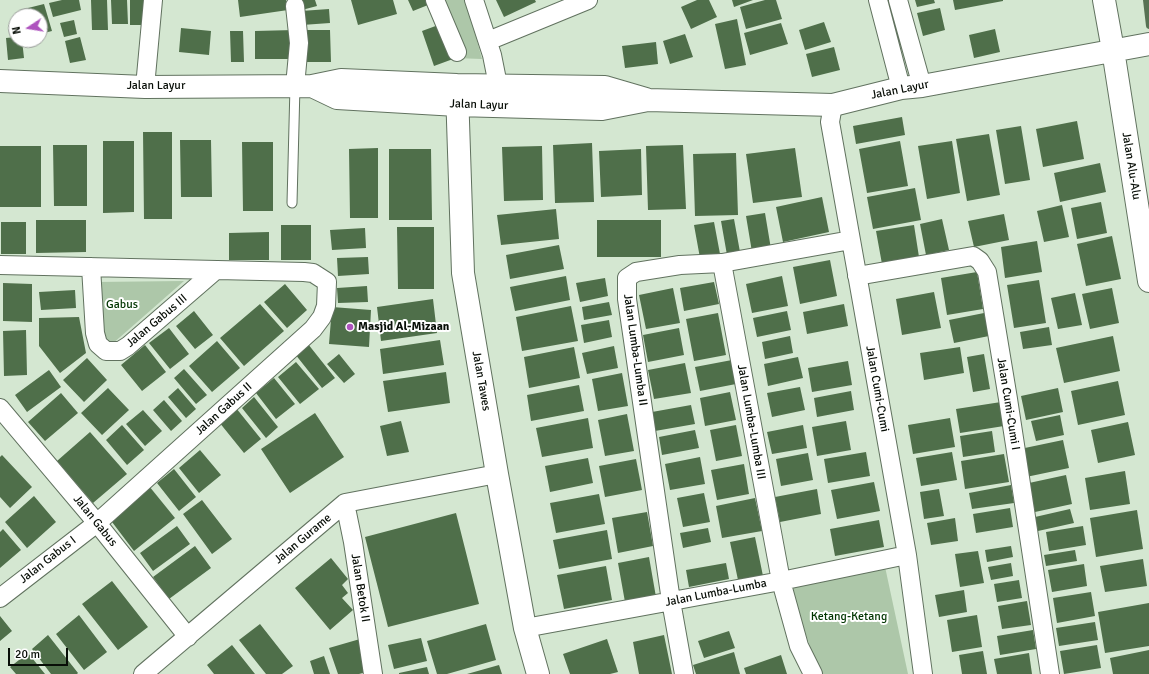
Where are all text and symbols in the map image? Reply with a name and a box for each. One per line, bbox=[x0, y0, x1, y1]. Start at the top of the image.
north arrow bbox=[8, 8, 48, 48]
text: N bbox=[10, 25, 24, 35]
street label: Jalan Layur bbox=[870, 77, 930, 103]
street label: Jalan Layur bbox=[127, 79, 185, 93]
street label: Jalan Layur bbox=[449, 97, 509, 113]
street label: Jalan Alu-Alu bbox=[1119, 131, 1143, 201]
street label: Jalan Gabus III bbox=[124, 291, 190, 351]
street label: Jalan Lumba-Lumba II bbox=[620, 293, 650, 407]
park label: Gabus bbox=[106, 298, 138, 312]
place label: Masjid Al-Mizaan bbox=[358, 320, 449, 334]
marker: Masjid Al-Mizaan bbox=[345, 322, 355, 332]
street label: Jalan Cumi-Cumi bbox=[862, 345, 892, 433]
street label: Jalan Tawes bbox=[469, 350, 493, 412]
street label: Jalan Cumi-Cumi I bbox=[994, 357, 1022, 451]
street label: Jalan Lumba-Lumba III bbox=[734, 363, 768, 481]
street label: Jalan Gabus II bbox=[193, 380, 255, 438]
street label: Jalan Gabus bbox=[70, 492, 120, 550]
street label: Jalan Gurame bbox=[271, 511, 335, 567]
street label: Jalan Gabus I bbox=[17, 533, 79, 587]
street label: Jalan Betok II bbox=[347, 553, 373, 623]
street label: Jalan Lumba-Lumba bbox=[664, 576, 768, 610]
park label: Ketang-Ketang bbox=[811, 610, 887, 624]
scale bar bbox=[10, 640, 70, 666]
text: 20 m bbox=[15, 647, 40, 662]

